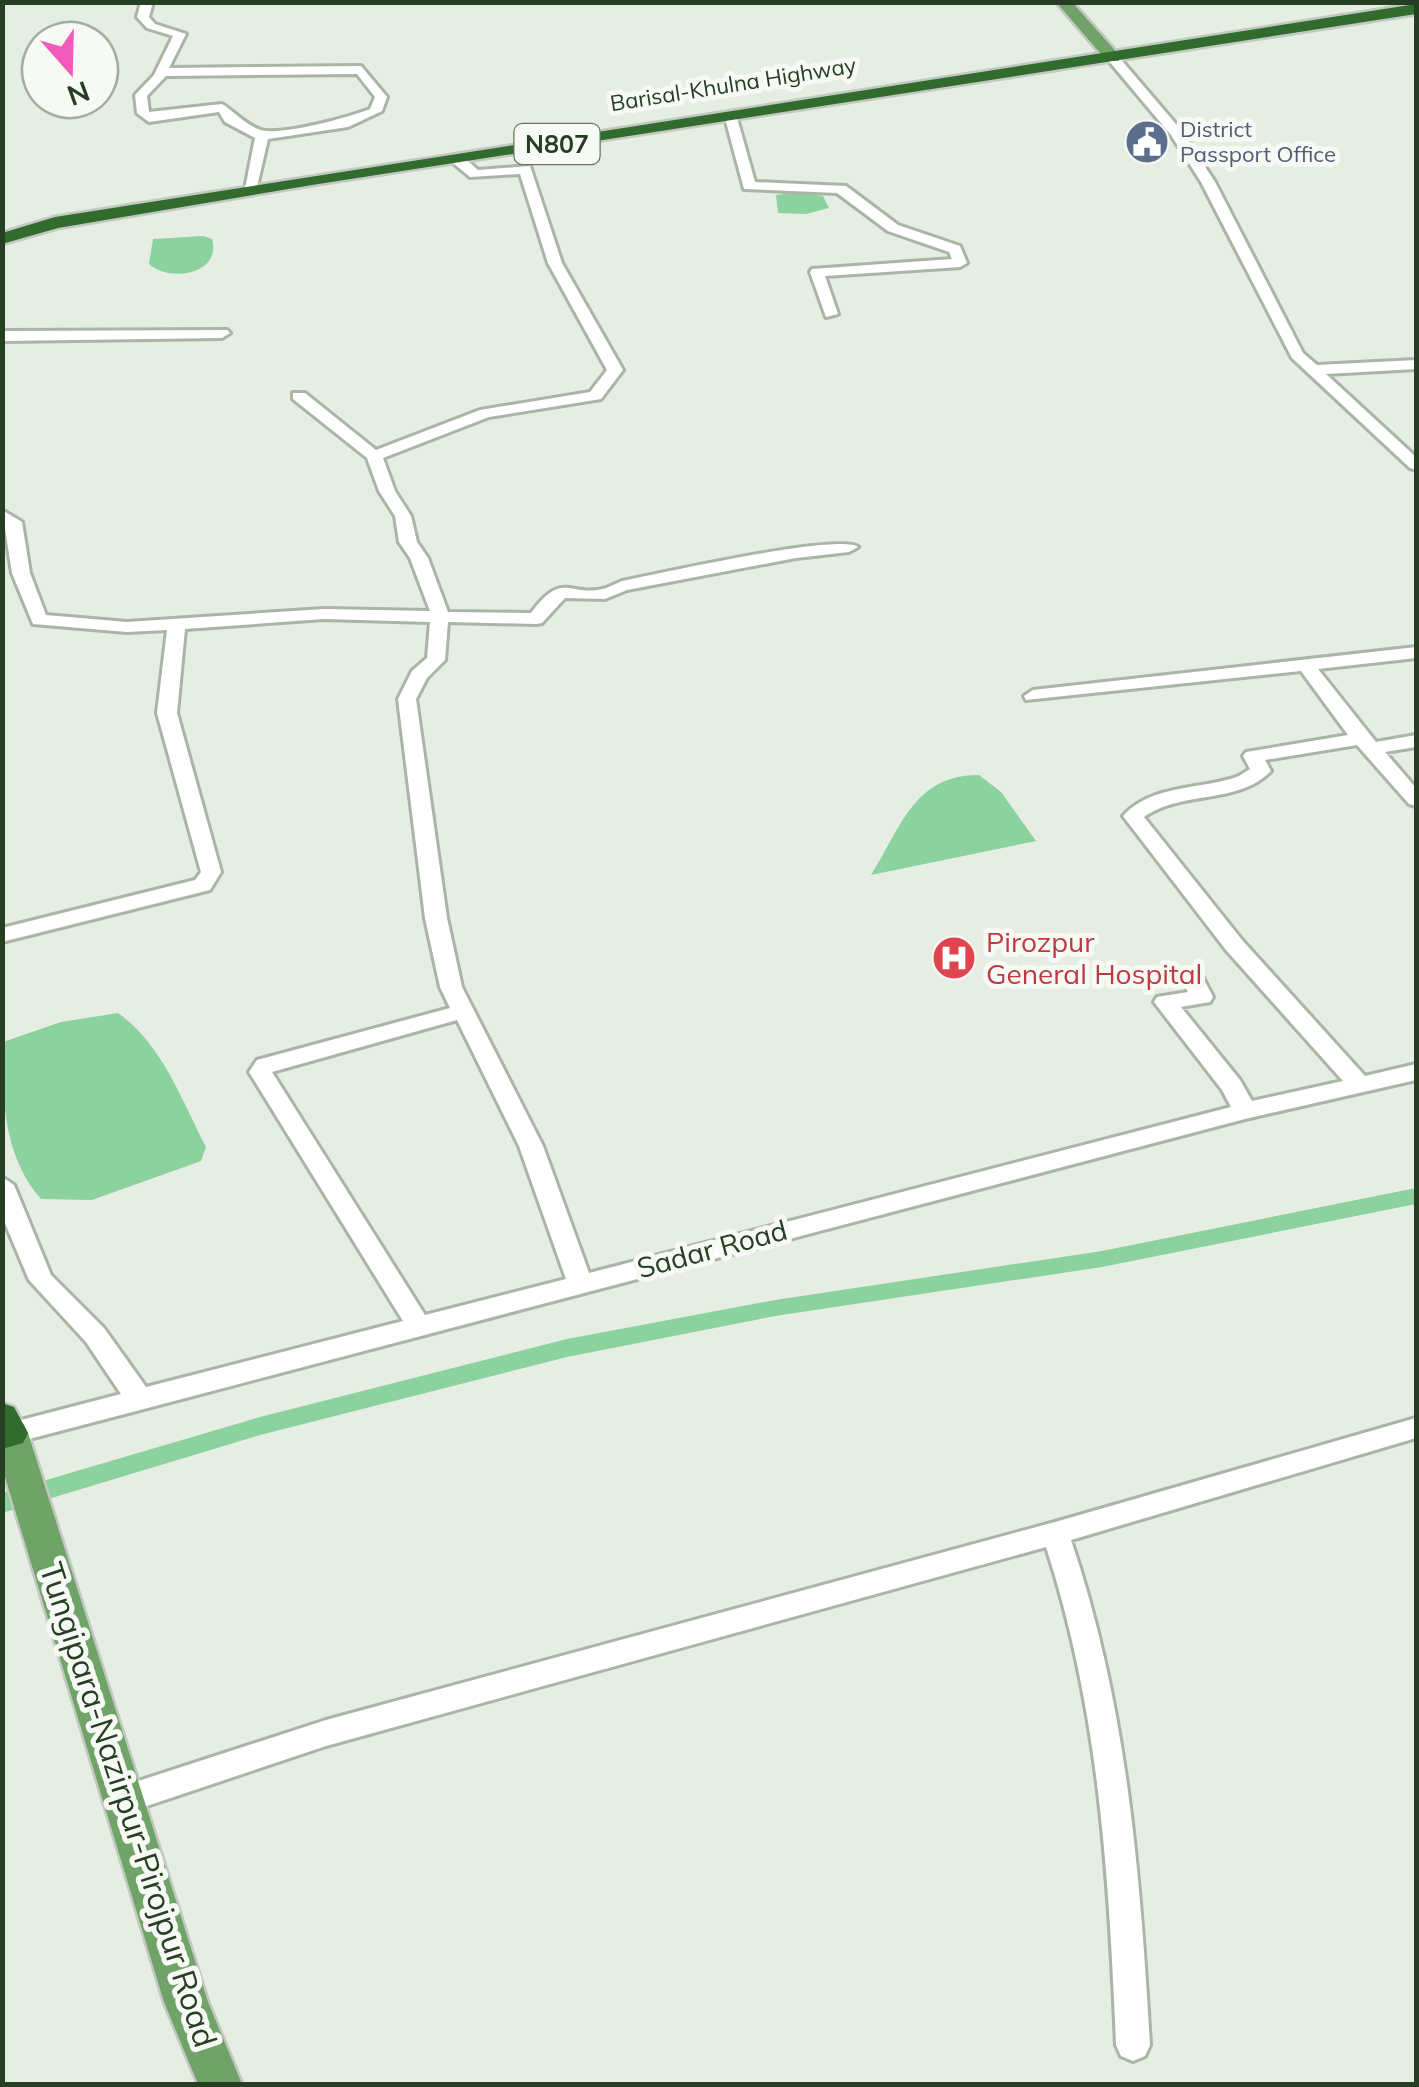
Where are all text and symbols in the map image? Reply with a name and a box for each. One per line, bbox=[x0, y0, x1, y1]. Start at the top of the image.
north arrow bbox=[20, 20, 120, 120]
street label: Barisal-Khulna Highway bbox=[608, 51, 858, 117]
text: N bbox=[63, 74, 95, 114]
place label: District Passport Office bbox=[1180, 115, 1336, 168]
public building icon: District Passport Office bbox=[1124, 119, 1170, 165]
road number: N807 bbox=[514, 124, 600, 164]
place label: Pirozpur General Hospital bbox=[986, 924, 1202, 991]
hospital icon: Pirozpur General Hospital bbox=[931, 935, 977, 981]
street label: Sadar Road bbox=[633, 1212, 791, 1285]
street label: Tungipara-Nazirpur-Pirojpur Road bbox=[32, 1557, 226, 2052]

